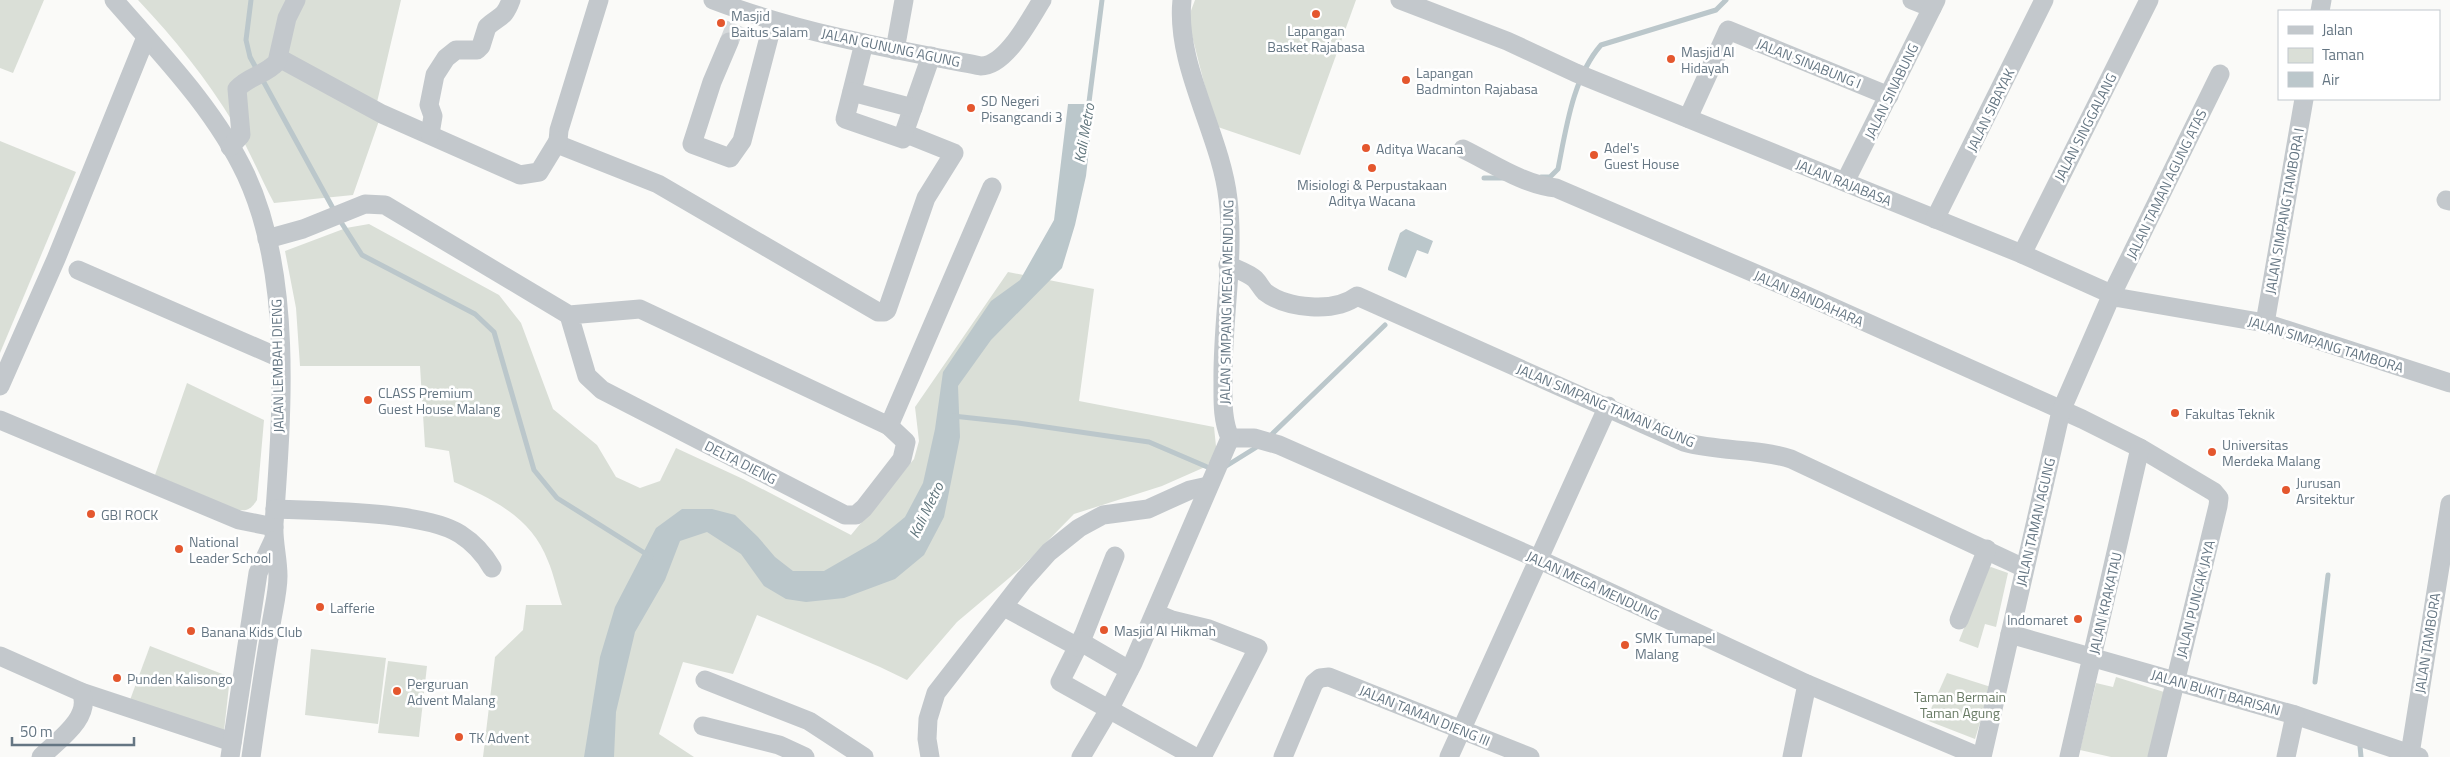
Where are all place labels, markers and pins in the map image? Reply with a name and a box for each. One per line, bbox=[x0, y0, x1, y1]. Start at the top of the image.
place label: Masjid Baitus Salam bbox=[731, 5, 808, 42]
marker: Lapangan Basket Rajabasa bbox=[1310, 8, 1322, 20]
marker: Masjid Baitus Salam bbox=[715, 17, 727, 29]
place label: Lapangan Basket Rajabasa bbox=[1267, 20, 1365, 57]
place label: Masjid Al Hidayah bbox=[1681, 41, 1734, 78]
marker: Masjid Al Hidayah bbox=[1665, 53, 1677, 65]
place label: Lapangan Badminton Rajabasa bbox=[1416, 62, 1538, 99]
marker: Lapangan Badminton Rajabasa bbox=[1400, 74, 1412, 86]
place label: SD Negeri Pisangcandi 3 bbox=[981, 90, 1063, 127]
marker: SD Negeri Pisangcandi 3 bbox=[965, 102, 977, 114]
place label: Adel's Guest House bbox=[1604, 137, 1679, 174]
place label: Aditya Wacana bbox=[1376, 138, 1463, 159]
marker: Aditya Wacana bbox=[1360, 142, 1372, 154]
marker: Adel's Guest House bbox=[1588, 149, 1600, 161]
marker: Misiologi & Perpustakaan Aditya Wacana bbox=[1366, 162, 1378, 174]
place label: Misiologi & Perpustakaan Aditya Wacana bbox=[1297, 174, 1447, 211]
place label: CLASS Premium Guest House Malang bbox=[378, 382, 500, 419]
marker: CLASS Premium Guest House Malang bbox=[362, 394, 374, 406]
place label: Fakultas Teknik bbox=[2185, 403, 2275, 424]
marker: Fakultas Teknik bbox=[2169, 407, 2181, 419]
place label: Universitas Merdeka Malang bbox=[2222, 434, 2320, 471]
marker: Universitas Merdeka Malang bbox=[2206, 446, 2218, 458]
place label: Jurusan Arsitektur bbox=[2296, 472, 2355, 509]
marker: Jurusan Arsitektur bbox=[2280, 484, 2292, 496]
place label: GBI ROCK bbox=[101, 504, 158, 525]
marker: GBI ROCK bbox=[85, 508, 97, 520]
place label: National Leader School bbox=[189, 531, 271, 568]
marker: National Leader School bbox=[173, 543, 185, 555]
place label: Lafferie bbox=[330, 597, 375, 618]
marker: Lafferie bbox=[314, 601, 326, 613]
place label: Indomaret bbox=[2007, 609, 2068, 630]
marker: Indomaret bbox=[2072, 613, 2084, 625]
place label: Masjid Al Hikmah bbox=[1114, 620, 1216, 641]
place label: Banana Kids Club bbox=[201, 621, 302, 642]
marker: Masjid Al Hikmah bbox=[1098, 624, 1110, 636]
marker: Banana Kids Club bbox=[185, 625, 197, 637]
place label: SMK Tumapel Malang bbox=[1635, 627, 1715, 664]
marker: SMK Tumapel Malang bbox=[1619, 639, 1631, 651]
place label: Punden Kalisongo bbox=[127, 668, 233, 689]
marker: Punden Kalisongo bbox=[111, 672, 123, 684]
place label: Perguruan Advent Malang bbox=[407, 673, 496, 710]
marker: Perguruan Advent Malang bbox=[391, 685, 403, 697]
place label: TK Advent bbox=[469, 727, 529, 748]
marker: TK Advent bbox=[453, 731, 465, 743]

